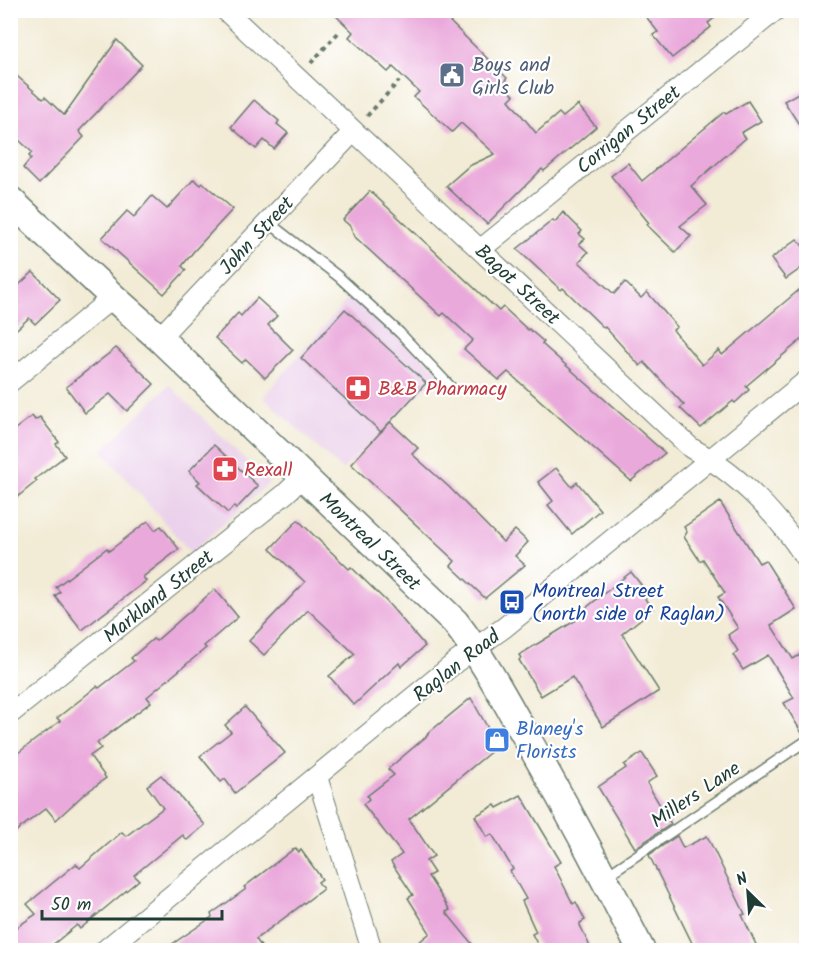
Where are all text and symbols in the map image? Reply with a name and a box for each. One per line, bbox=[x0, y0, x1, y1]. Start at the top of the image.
place label: Boys and Girls Club bbox=[472, 50, 555, 105]
public building icon: Boys and Girls Club bbox=[437, 60, 467, 90]
street label: Corrigan Street bbox=[570, 78, 689, 183]
street label: John Street bbox=[212, 189, 303, 283]
street label: Bagot Street bbox=[467, 237, 567, 334]
pharmacy icon: B&B Pharmacy bbox=[343, 373, 373, 403]
place label: B&B Pharmacy bbox=[378, 374, 507, 406]
pharmacy icon: Rexall bbox=[210, 454, 240, 484]
place label: Rexall bbox=[244, 455, 292, 487]
street label: Montreal Street bbox=[310, 485, 428, 600]
street label: Markland Street bbox=[97, 543, 222, 652]
place label: Montreal Street (north side of Raglan) bbox=[532, 576, 725, 631]
bus stop icon: Montreal Street (north side of Raglan) bbox=[497, 587, 527, 617]
street label: Raglan Road bbox=[407, 621, 509, 711]
place label: Blaney's Florists bbox=[516, 714, 584, 769]
shop icon: Blaney's Florists bbox=[482, 725, 512, 755]
street label: Millers Lane bbox=[645, 754, 748, 838]
north arrow bbox=[718, 862, 778, 922]
text: N bbox=[732, 866, 752, 893]
scale bar bbox=[42, 883, 222, 921]
text: 50 m bbox=[51, 891, 91, 920]

